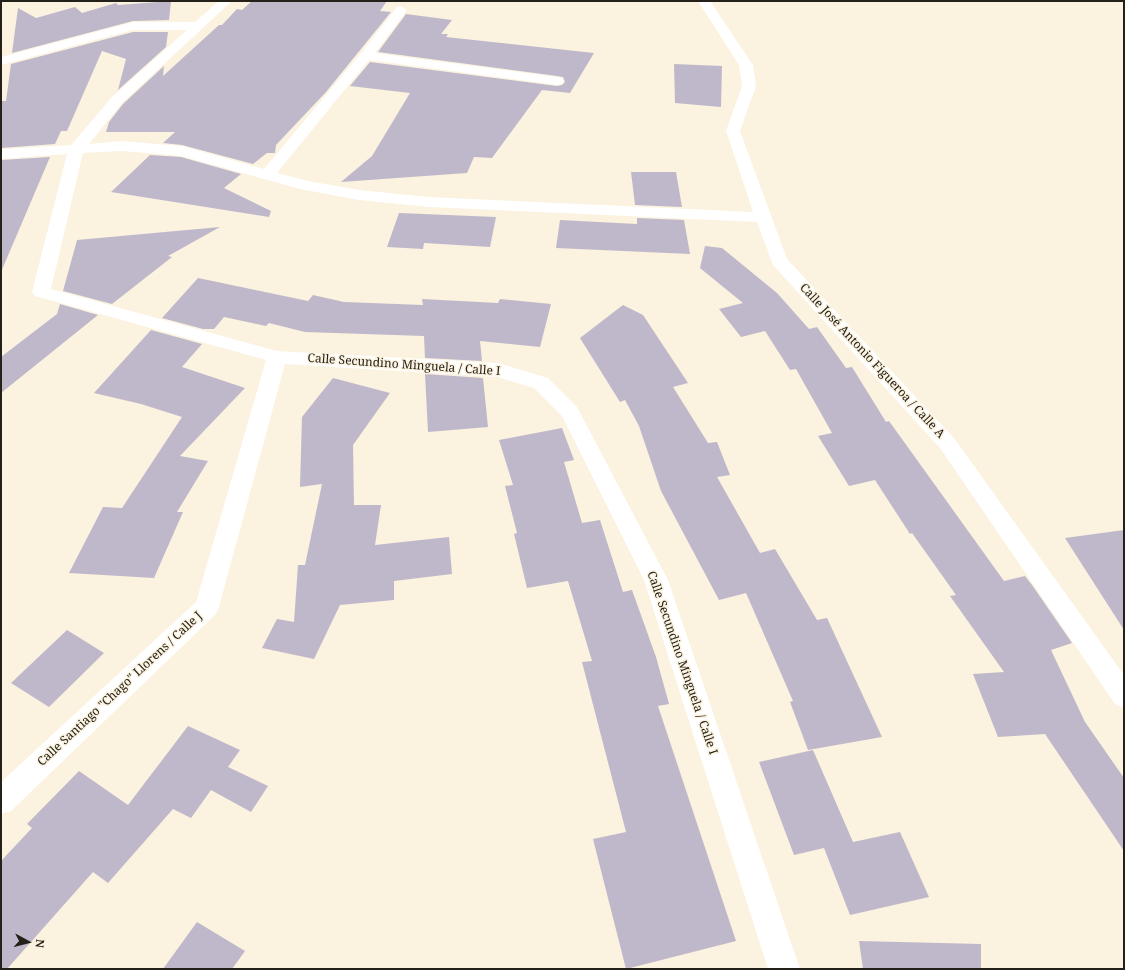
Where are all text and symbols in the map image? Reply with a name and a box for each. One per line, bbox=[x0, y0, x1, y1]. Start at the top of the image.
street label: Calle José Antonio Figueroa / Calle A bbox=[796, 281, 948, 441]
street label: Calle Secundino Minguela / Calle I bbox=[307, 351, 501, 379]
street label: Calle Secundino Minguela / Calle I bbox=[644, 569, 720, 757]
street label: Calle Santiago "Chago" Llorens / Calle J bbox=[35, 609, 205, 769]
north arrow bbox=[8, 922, 48, 962]
text: N bbox=[32, 938, 48, 949]

